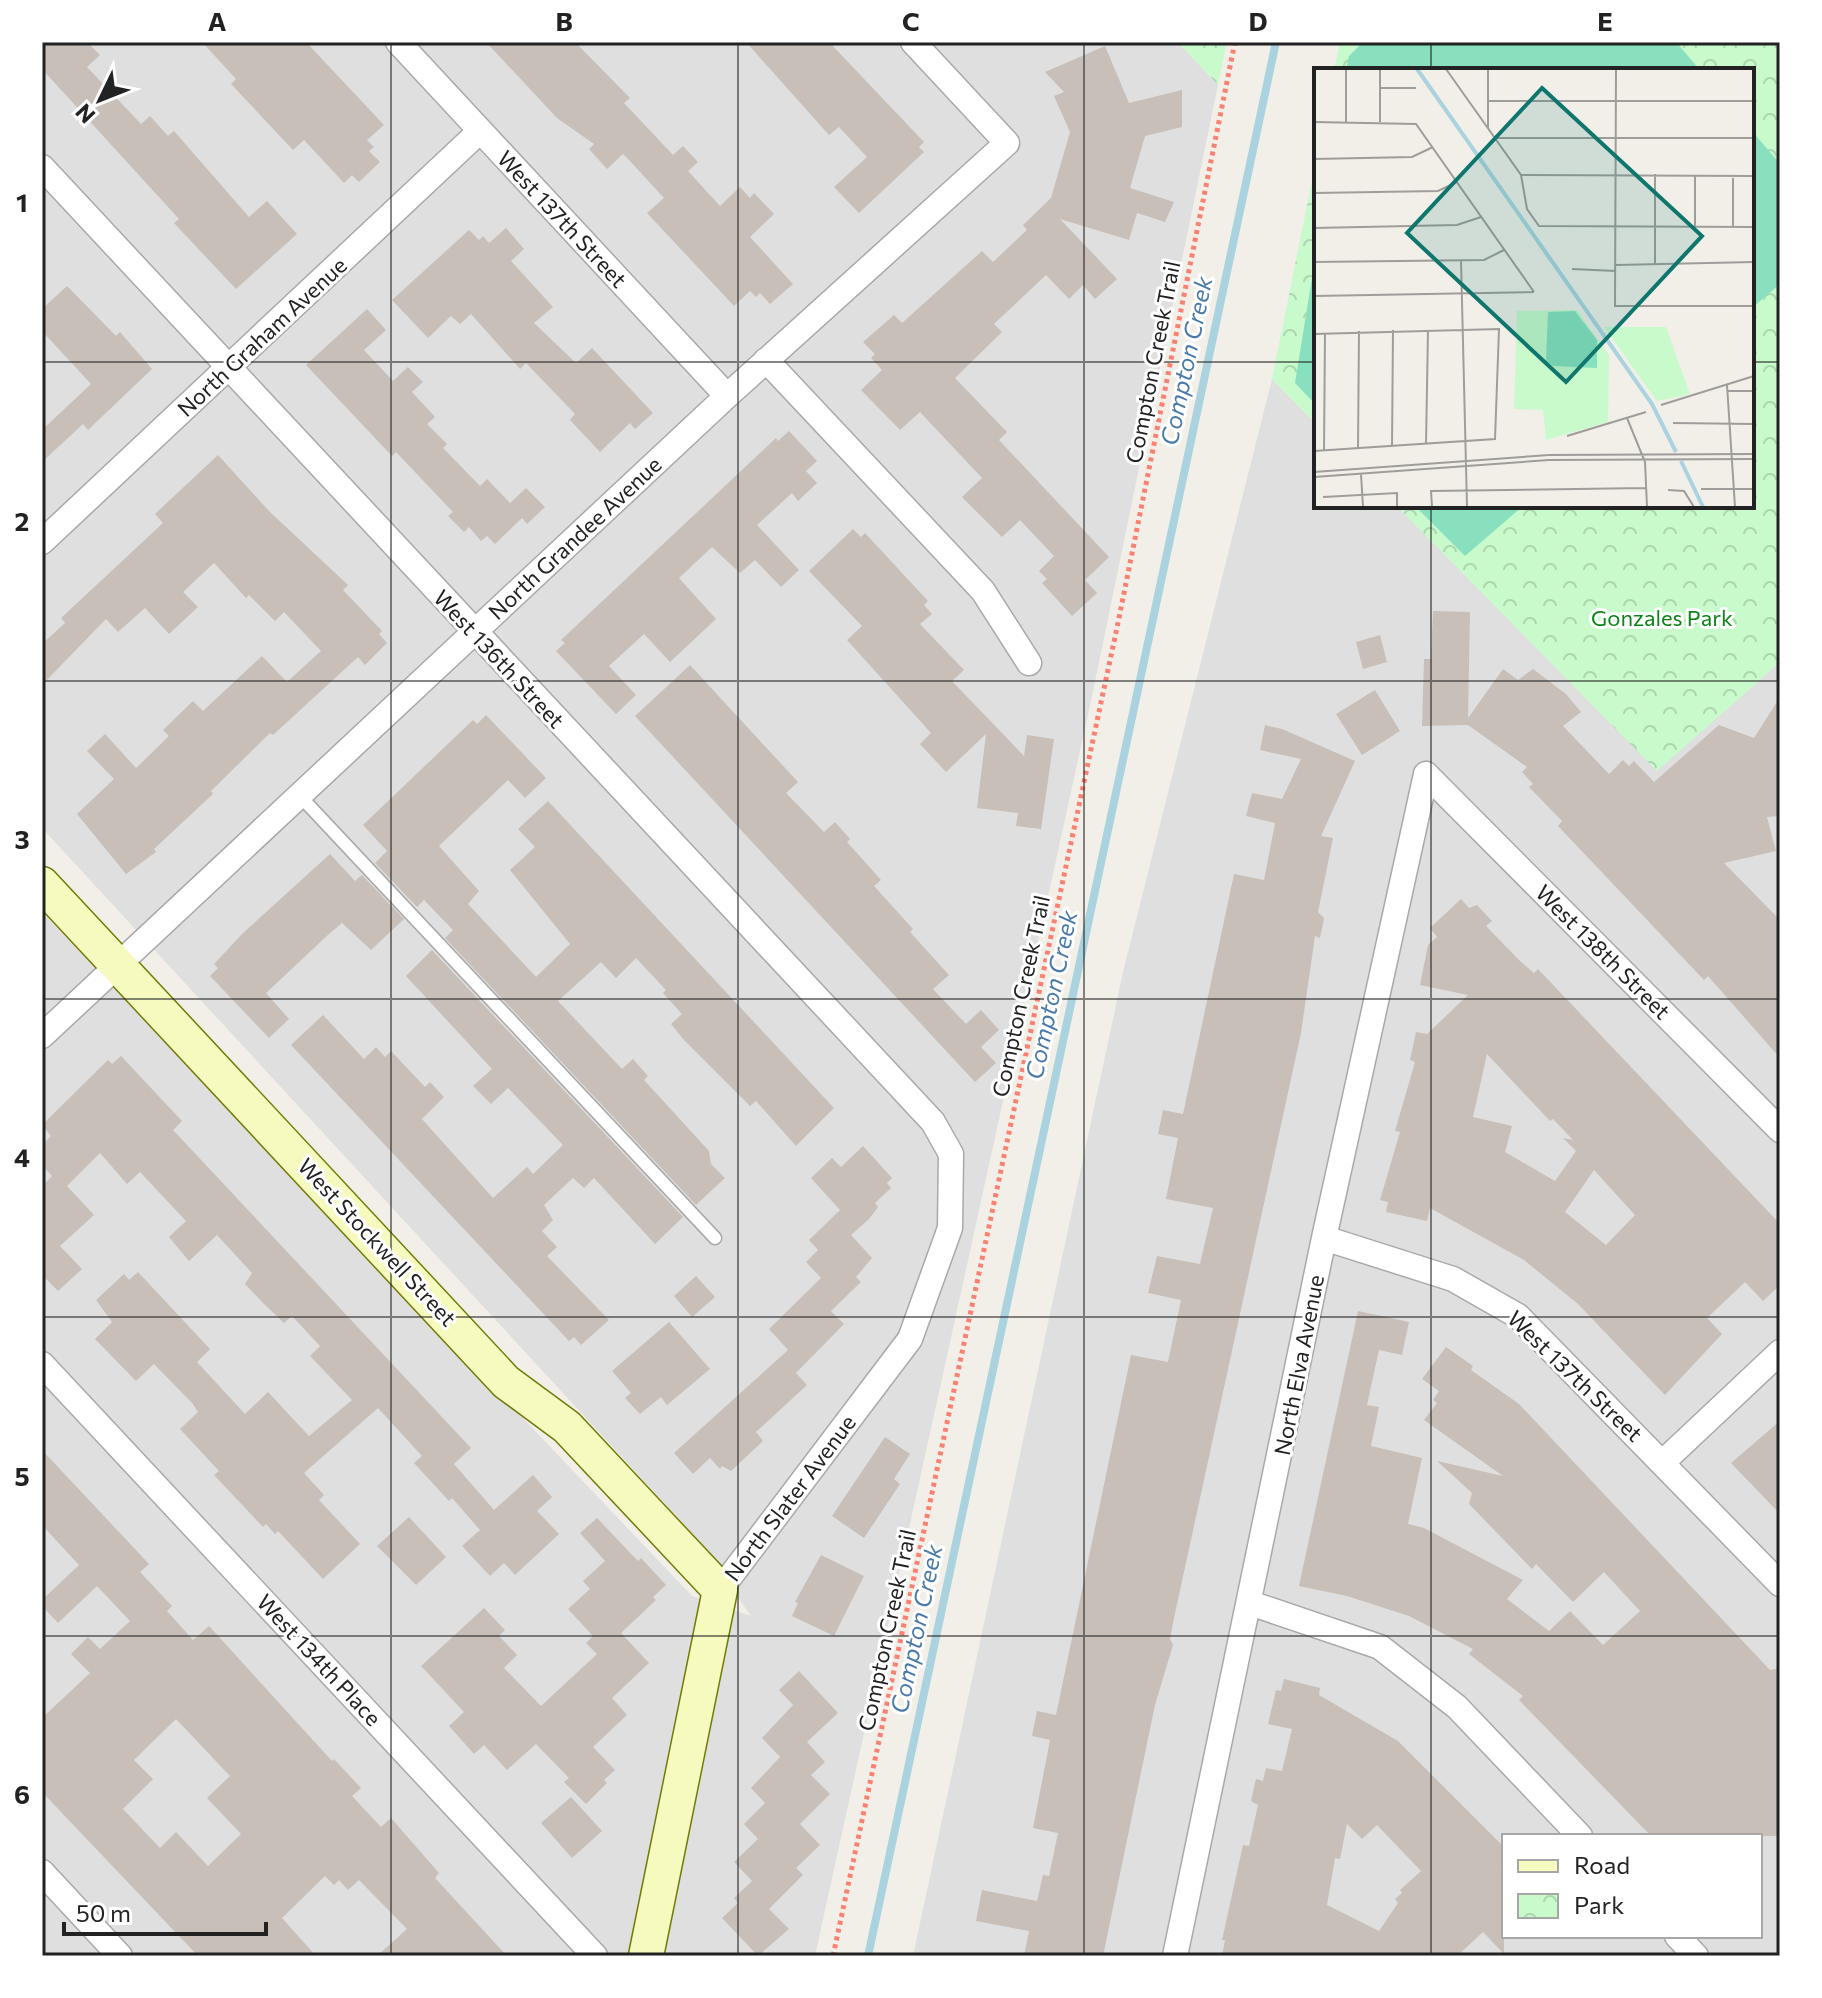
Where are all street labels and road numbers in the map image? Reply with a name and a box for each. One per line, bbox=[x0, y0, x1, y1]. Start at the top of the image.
street label: West 137th Street bbox=[492, 145, 633, 293]
street label: North Graham Avenue bbox=[171, 251, 352, 422]
street label: Compton Creek Trail bbox=[1120, 258, 1185, 465]
street label: North Grandee Avenue bbox=[483, 450, 667, 625]
street label: West 136th Street bbox=[428, 584, 570, 733]
street label: West 138th Street bbox=[1531, 879, 1676, 1024]
street label: Compton Creek Trail bbox=[986, 893, 1055, 1099]
street label: West Stockwell Street bbox=[293, 1152, 462, 1331]
street label: North Elva Avenue bbox=[1268, 1272, 1329, 1457]
street label: West 137th Street bbox=[1502, 1304, 1648, 1447]
street label: North Slater Avenue bbox=[718, 1409, 861, 1586]
street label: Compton Creek Trail bbox=[852, 1527, 921, 1733]
street label: West 134th Place bbox=[251, 1588, 387, 1731]

